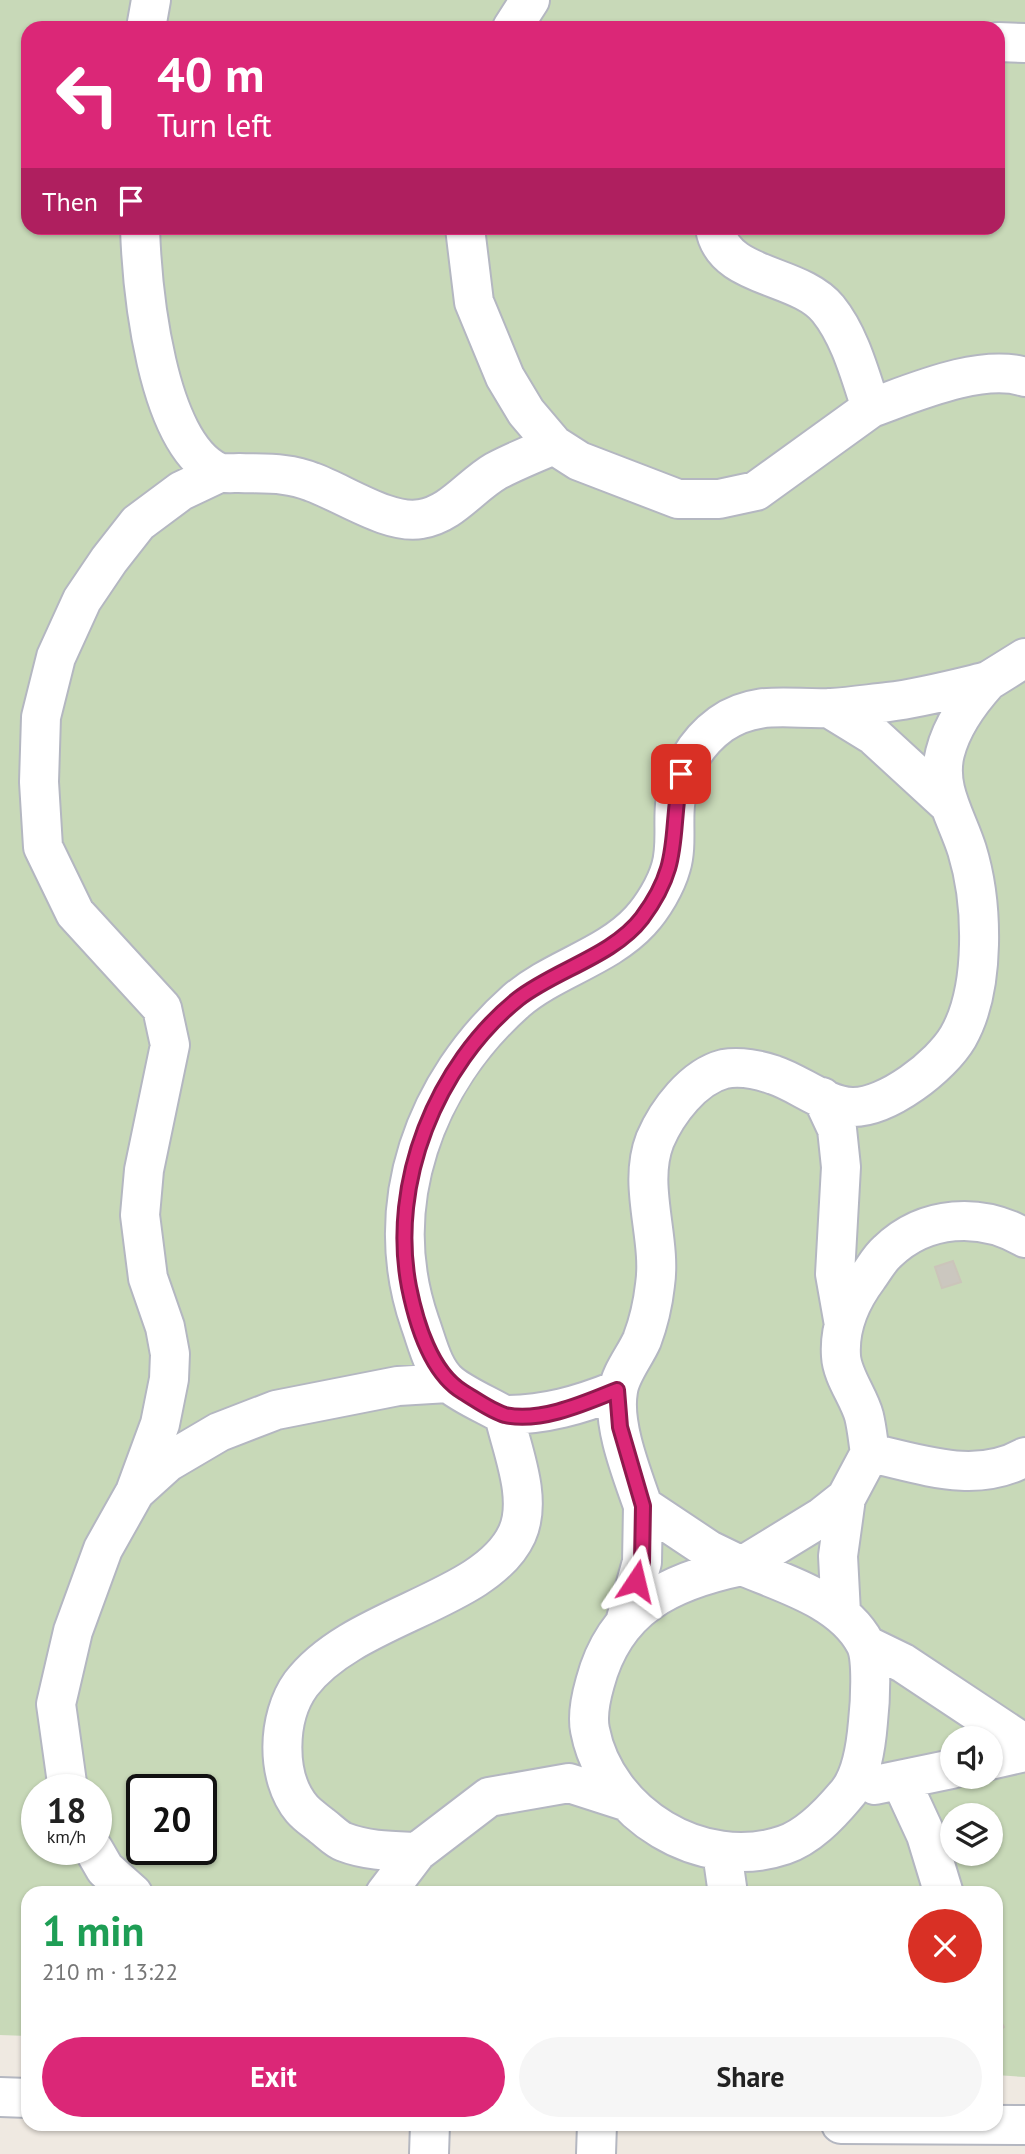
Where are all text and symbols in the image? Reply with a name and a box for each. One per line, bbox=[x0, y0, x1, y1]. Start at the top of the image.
text: 40 m bbox=[157, 42, 264, 106]
icon: left bbox=[42, 49, 133, 140]
text: Turn left bbox=[157, 104, 272, 146]
icon: arrive bbox=[112, 182, 150, 220]
text: Then bbox=[42, 185, 98, 218]
pin bbox=[651, 744, 711, 804]
icon: arrive bbox=[662, 755, 700, 793]
position arrow bbox=[599, 1544, 673, 1618]
map controls bbox=[940, 1726, 1003, 1866]
button: sound bbox=[940, 1726, 1003, 1789]
speed limit sign: 20 bbox=[126, 1774, 217, 1865]
text: 18 bbox=[47, 1787, 86, 1833]
button: layers bbox=[940, 1803, 1003, 1866]
text: km/h bbox=[47, 1825, 86, 1848]
text: 1 min bbox=[42, 1903, 144, 1958]
button: close bbox=[908, 1909, 982, 1983]
text: 210 m · 13:22 bbox=[42, 1957, 178, 1986]
button: Exit bbox=[42, 2037, 505, 2117]
button: Share bbox=[519, 2037, 982, 2117]

